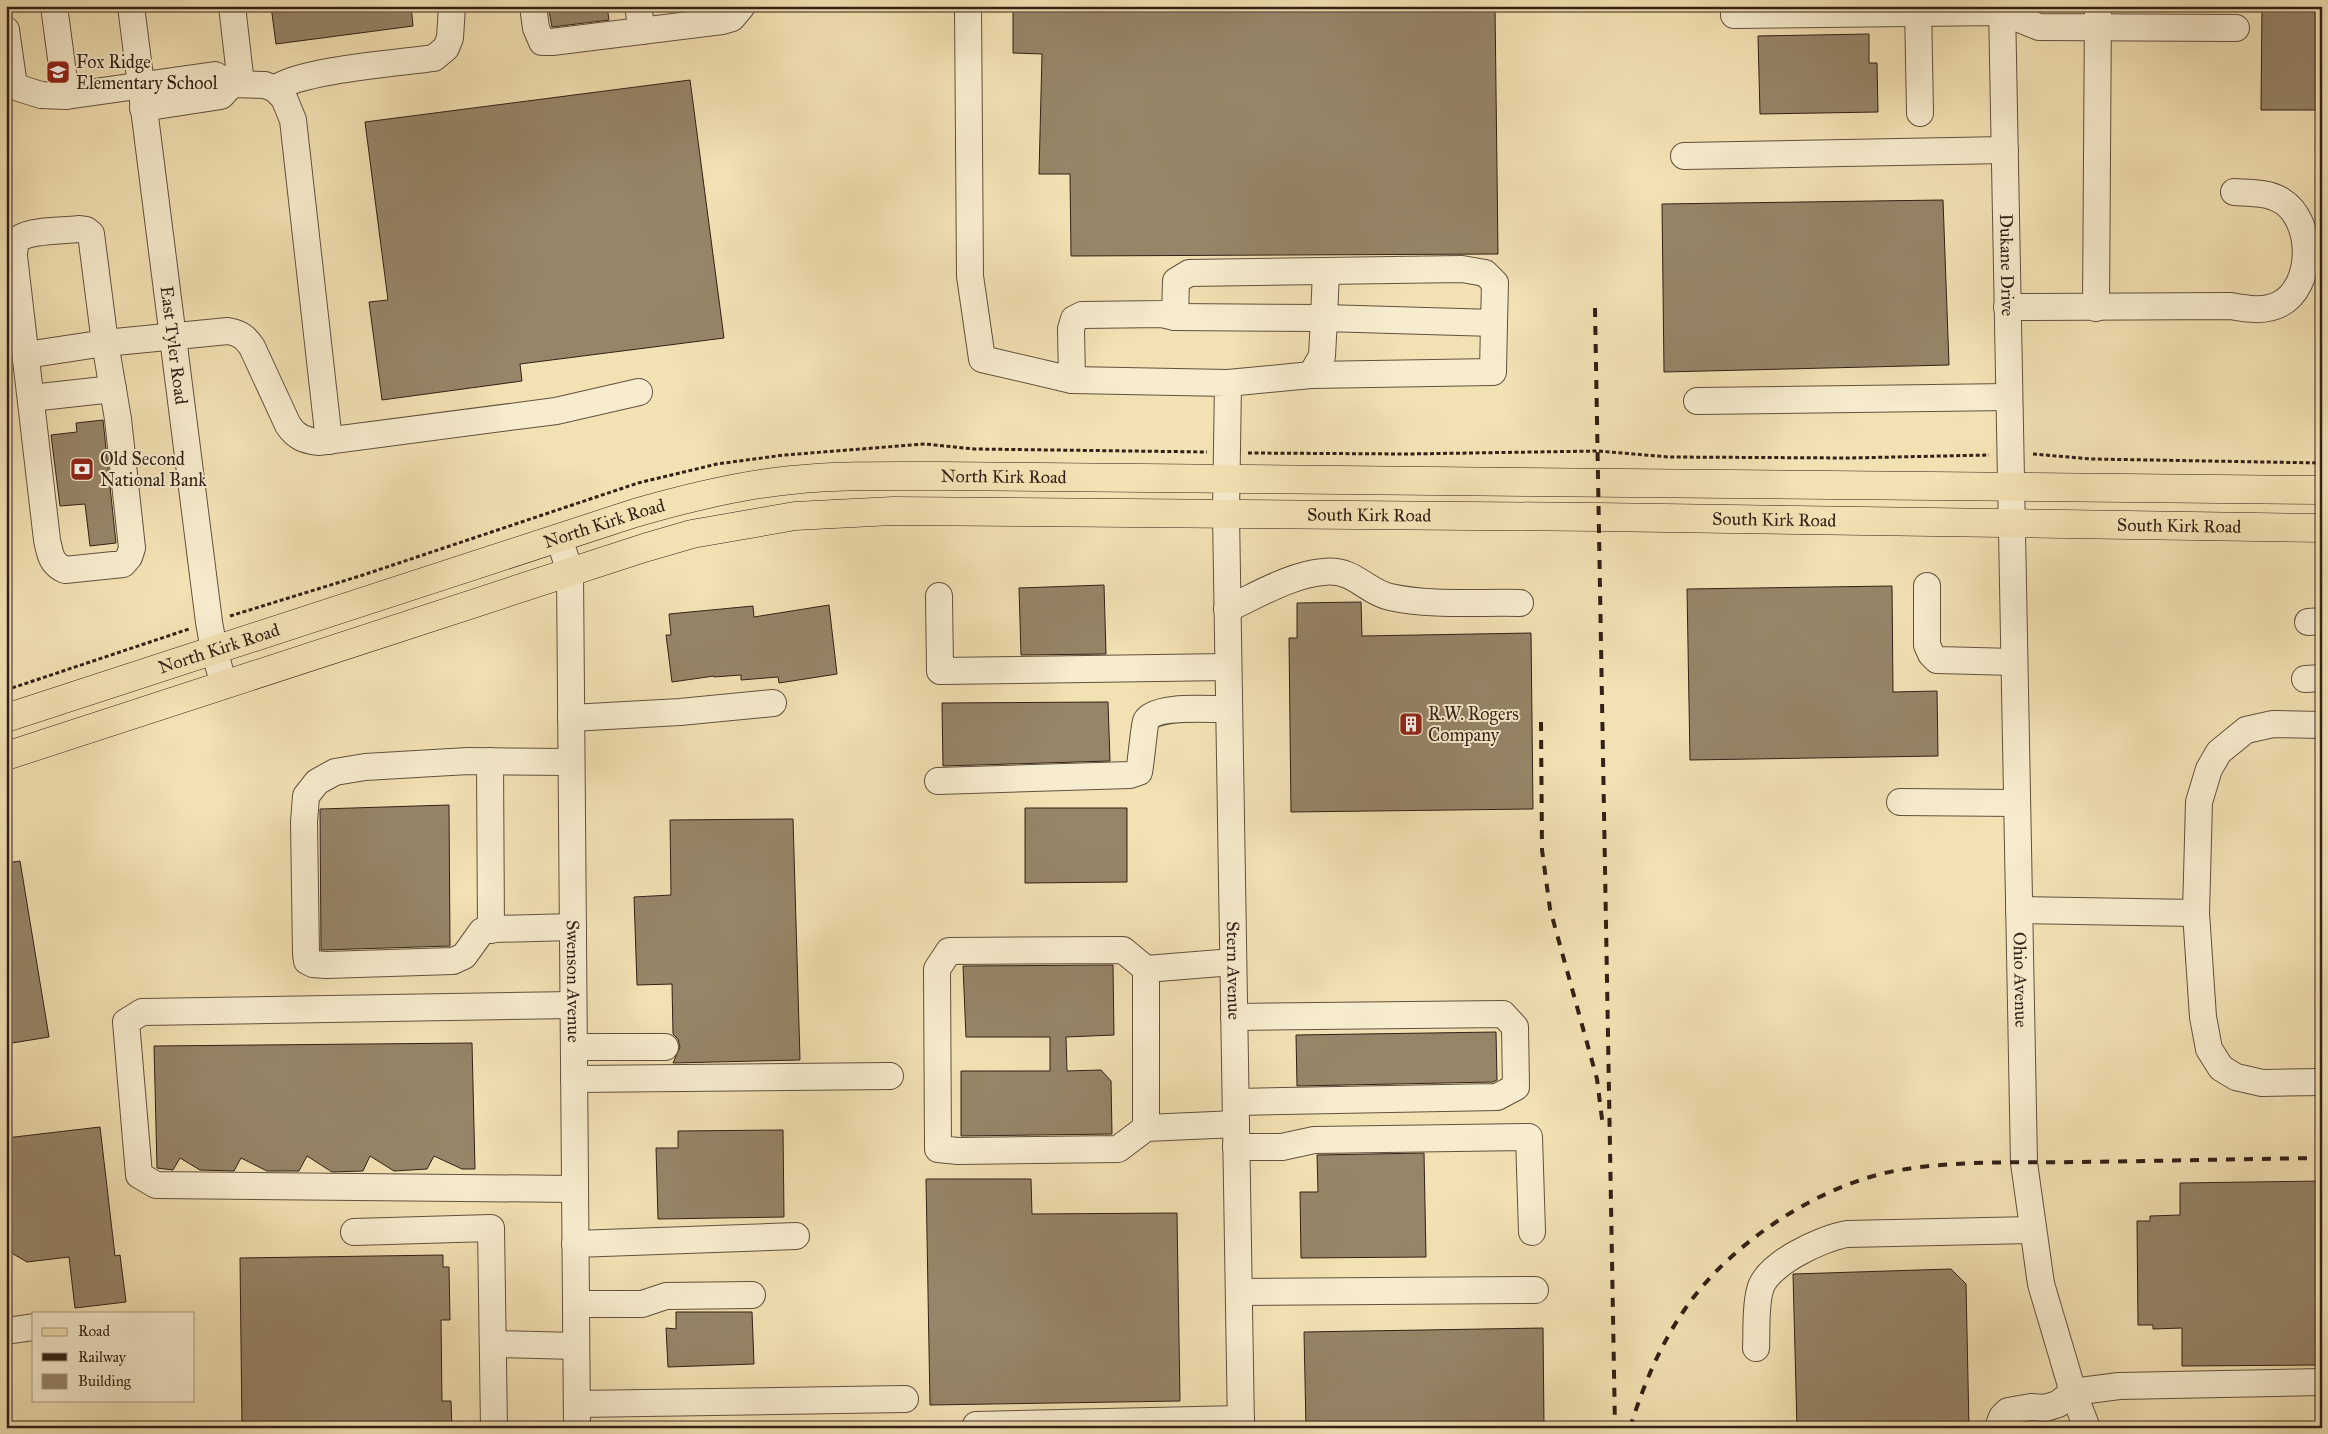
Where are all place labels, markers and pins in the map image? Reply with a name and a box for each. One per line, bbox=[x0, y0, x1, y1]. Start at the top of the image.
place label: Fox Ridge Elementary School bbox=[76, 51, 218, 94]
school or university icon: Fox Ridge Elementary School bbox=[45, 59, 71, 85]
place label: Old Second National Bank bbox=[100, 448, 207, 491]
bank icon: Old Second National Bank bbox=[69, 456, 95, 482]
place label: R.W. Rogers Company bbox=[1428, 703, 1519, 746]
building icon: R.W. Rogers Company bbox=[1398, 711, 1424, 737]

